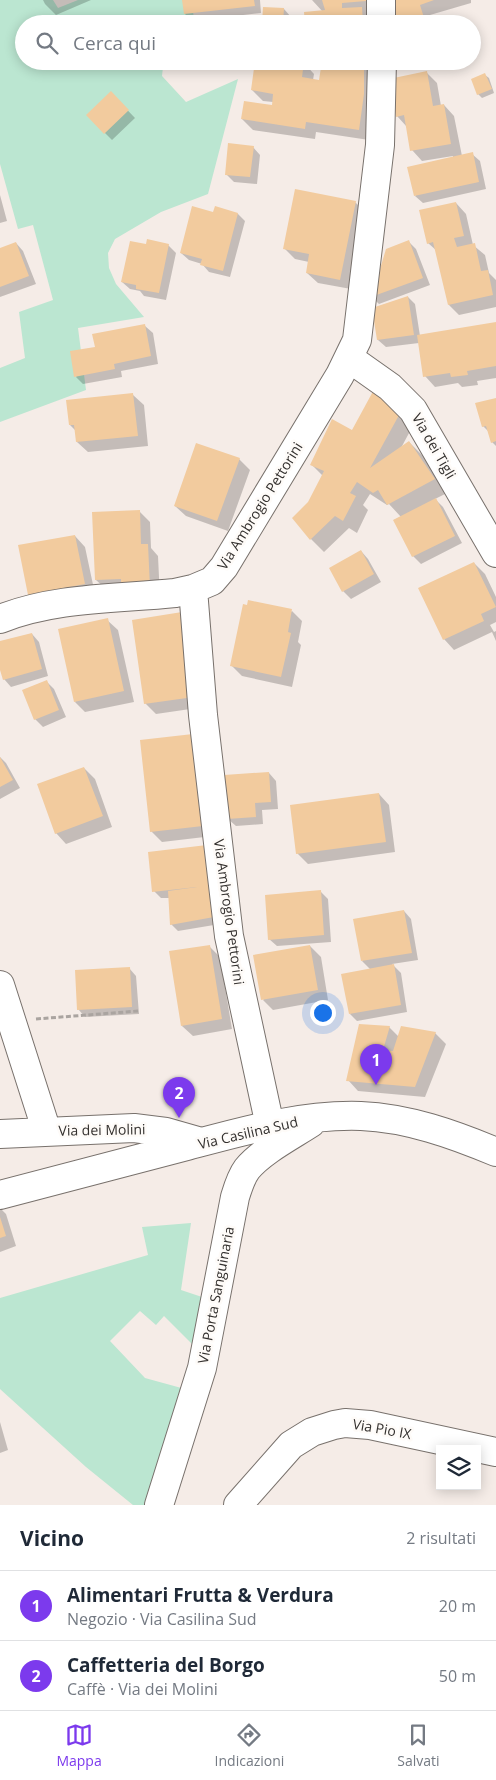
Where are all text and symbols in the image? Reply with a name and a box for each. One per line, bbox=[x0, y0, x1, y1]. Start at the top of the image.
search box bbox=[15, 15, 481, 70]
icon: search bbox=[33, 29, 61, 57]
text: Cerca qui bbox=[73, 30, 156, 56]
street label: Via dei Tigli bbox=[408, 409, 461, 482]
street label: Via Ambrogio Pettorini bbox=[213, 438, 307, 573]
street label: Via Ambrogio Pettorini bbox=[210, 838, 249, 986]
your location bbox=[310, 1000, 336, 1026]
pin: 1 bbox=[360, 1044, 392, 1085]
pin: 2 bbox=[163, 1077, 195, 1118]
street label: Via Casilina Sud bbox=[196, 1112, 300, 1153]
street label: Via dei Molini bbox=[58, 1119, 146, 1140]
street label: Via Porta Sanguinaria bbox=[193, 1225, 238, 1365]
street label: Via Pio IX bbox=[351, 1414, 414, 1443]
map controls bbox=[436, 1445, 481, 1490]
button: layers bbox=[436, 1445, 481, 1490]
text: Vicino bbox=[20, 1524, 84, 1552]
text: 2 risultati bbox=[406, 1527, 476, 1549]
text: Alimentari Frutta & Verdura bbox=[67, 1582, 334, 1608]
text: 1 bbox=[31, 1595, 41, 1617]
text: 20 m bbox=[439, 1595, 476, 1617]
text: Negozio · Via Casilina Sud bbox=[67, 1608, 257, 1630]
text: Caffetteria del Borgo bbox=[67, 1652, 265, 1678]
text: 2 bbox=[31, 1665, 41, 1687]
text: 50 m bbox=[439, 1665, 476, 1687]
text: Caffè · Via dei Molini bbox=[67, 1678, 218, 1700]
tab: Mappa bbox=[56, 1721, 102, 1770]
tab: Indicazioni bbox=[215, 1721, 284, 1770]
tab: Salvati bbox=[397, 1721, 440, 1770]

